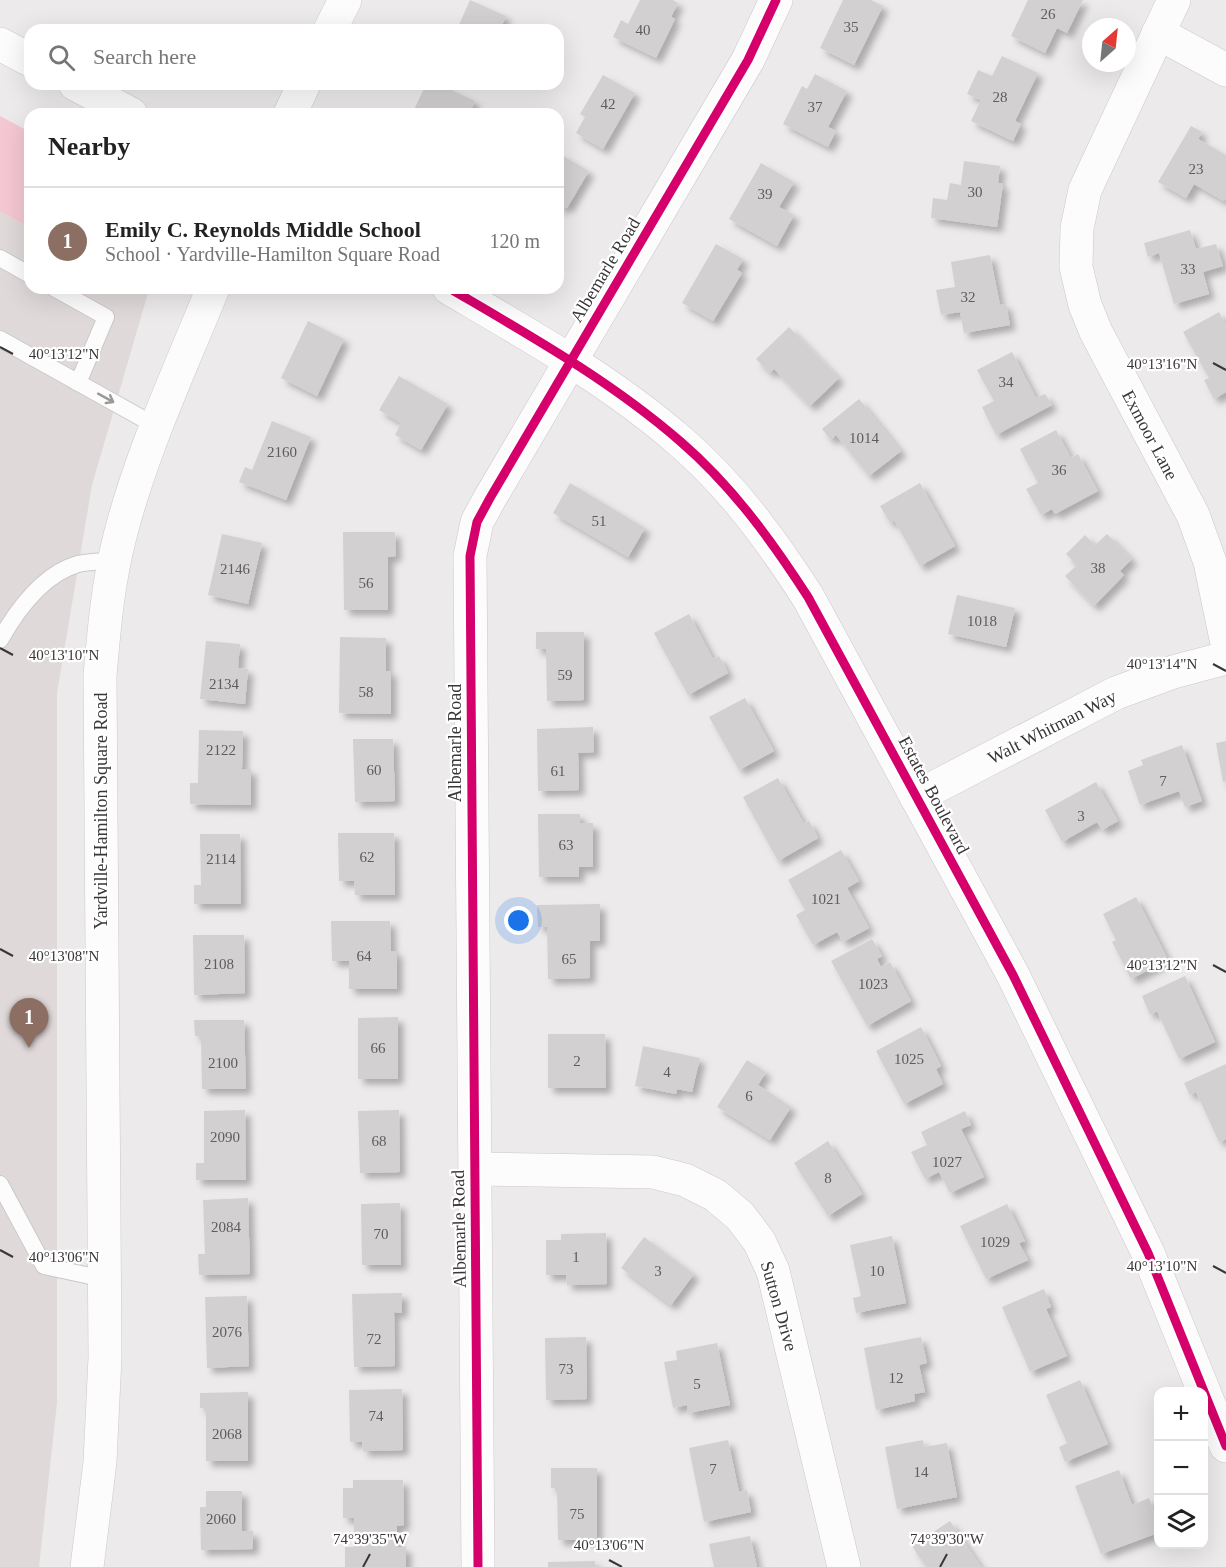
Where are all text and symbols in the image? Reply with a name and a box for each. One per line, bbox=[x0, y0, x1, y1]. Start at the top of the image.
house number: 26 bbox=[1041, 6, 1056, 22]
north arrow bbox=[1082, 18, 1136, 72]
house number: 35 bbox=[844, 19, 859, 35]
house number: 40 bbox=[636, 22, 651, 38]
search box bbox=[24, 24, 564, 90]
icon: search bbox=[45, 41, 78, 74]
text: Search here bbox=[93, 44, 196, 69]
house number: 28 bbox=[993, 89, 1008, 105]
house number: 42 bbox=[601, 96, 616, 112]
house number: 37 bbox=[808, 99, 823, 115]
text: Nearby bbox=[48, 132, 130, 161]
house number: 23 bbox=[1189, 161, 1204, 177]
house number: 30 bbox=[968, 184, 983, 200]
house number: 39 bbox=[758, 186, 773, 202]
street label: Albemarle Road bbox=[566, 214, 644, 326]
text: Emily C. Reynolds Middle School bbox=[105, 217, 421, 242]
text: 1 bbox=[63, 230, 73, 252]
text: 120 m bbox=[489, 230, 540, 252]
text: School · Yardville-Hamilton Square Road bbox=[105, 243, 440, 265]
house number: 33 bbox=[1181, 261, 1196, 277]
house number: 32 bbox=[961, 289, 976, 305]
text: 40°13'12"N bbox=[29, 346, 99, 362]
text: 40°13'16"N bbox=[1127, 356, 1197, 372]
house number: 34 bbox=[999, 374, 1014, 390]
street label: Exmoor Lane bbox=[1118, 387, 1182, 483]
one-way arrow bbox=[97, 392, 114, 404]
house number: 1014 bbox=[849, 430, 880, 446]
house number: 2160 bbox=[267, 444, 297, 460]
house number: 36 bbox=[1052, 462, 1067, 478]
house number: 51 bbox=[592, 513, 607, 529]
house number: 38 bbox=[1091, 560, 1106, 576]
house number: 2146 bbox=[220, 561, 251, 577]
house number: 56 bbox=[359, 575, 374, 591]
house number: 1018 bbox=[967, 613, 997, 629]
text: 40°13'10"N bbox=[29, 647, 99, 663]
text: 40°13'14"N bbox=[1127, 656, 1197, 672]
house number: 59 bbox=[558, 667, 573, 683]
house number: 2134 bbox=[209, 676, 240, 692]
house number: 58 bbox=[359, 684, 374, 700]
street label: Albemarle Road bbox=[445, 684, 465, 802]
street label: Walt Whitman Way bbox=[984, 686, 1120, 768]
street label: Yardville-Hamilton Square Road bbox=[91, 692, 111, 930]
street label: Estates Boulevard bbox=[895, 733, 973, 857]
house number: 2122 bbox=[206, 742, 236, 758]
house number: 60 bbox=[367, 762, 382, 778]
house number: 61 bbox=[551, 763, 566, 779]
house number: 7 bbox=[1159, 773, 1167, 789]
house number: 3 bbox=[1077, 808, 1085, 824]
house number: 63 bbox=[559, 837, 574, 853]
house number: 62 bbox=[360, 849, 375, 865]
house number: 2114 bbox=[206, 851, 236, 867]
house number: 1021 bbox=[811, 891, 841, 907]
your location bbox=[504, 906, 533, 935]
text: 40°13'08"N bbox=[29, 948, 99, 964]
house number: 64 bbox=[357, 948, 372, 964]
house number: 65 bbox=[562, 951, 577, 967]
house number: 2108 bbox=[204, 956, 234, 972]
text: 40°13'12"N bbox=[1127, 957, 1197, 973]
house number: 1023 bbox=[858, 976, 888, 992]
pin: 1 bbox=[9, 998, 48, 1048]
house number: 66 bbox=[371, 1040, 386, 1056]
house number: 1025 bbox=[894, 1051, 924, 1067]
house number: 2 bbox=[573, 1053, 581, 1069]
house number: 2100 bbox=[208, 1055, 238, 1071]
house number: 4 bbox=[663, 1064, 671, 1080]
house number: 6 bbox=[745, 1088, 753, 1104]
house number: 2090 bbox=[210, 1129, 240, 1145]
house number: 68 bbox=[372, 1133, 387, 1149]
house number: 1027 bbox=[932, 1154, 963, 1170]
street label: Albemarle Road bbox=[448, 1170, 470, 1288]
house number: 8 bbox=[824, 1170, 832, 1186]
house number: 2084 bbox=[211, 1219, 242, 1235]
house number: 70 bbox=[374, 1226, 389, 1242]
house number: 1029 bbox=[980, 1234, 1010, 1250]
text: 40°13'06"N bbox=[29, 1249, 99, 1265]
house number: 1 bbox=[572, 1249, 580, 1265]
text: 40°13'10"N bbox=[1127, 1258, 1197, 1274]
street label: Sutton Drive bbox=[757, 1259, 801, 1353]
house number: 3 bbox=[654, 1263, 662, 1279]
house number: 10 bbox=[870, 1263, 885, 1279]
house number: 2076 bbox=[212, 1324, 243, 1340]
house number: 72 bbox=[367, 1331, 382, 1347]
house number: 73 bbox=[559, 1361, 574, 1377]
house number: 12 bbox=[889, 1370, 904, 1386]
house number: 5 bbox=[693, 1376, 701, 1392]
map controls bbox=[1154, 1387, 1208, 1549]
button: + bbox=[1154, 1387, 1208, 1441]
house number: 74 bbox=[369, 1408, 384, 1424]
house number: 2068 bbox=[212, 1426, 242, 1442]
button: − bbox=[1154, 1441, 1208, 1495]
house number: 7 bbox=[709, 1461, 717, 1477]
house number: 14 bbox=[914, 1464, 929, 1480]
button: layers bbox=[1154, 1495, 1208, 1549]
house number: 75 bbox=[570, 1506, 585, 1522]
house number: 2060 bbox=[206, 1511, 236, 1527]
text: 74°39'35"W bbox=[333, 1531, 408, 1547]
text: 74°39'30"W bbox=[910, 1531, 985, 1547]
text: 40°13'06"N bbox=[574, 1537, 644, 1553]

